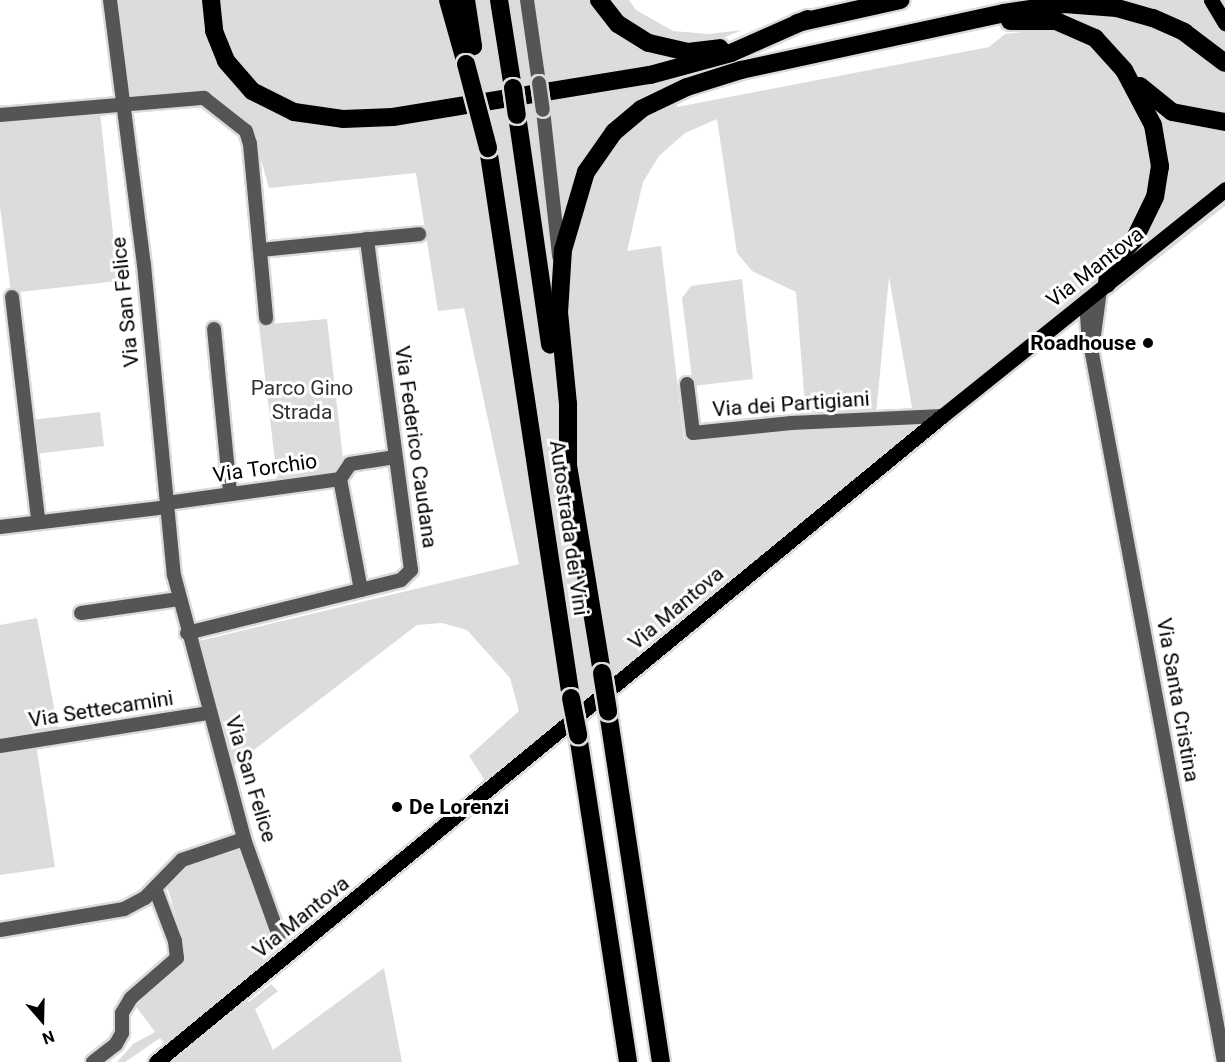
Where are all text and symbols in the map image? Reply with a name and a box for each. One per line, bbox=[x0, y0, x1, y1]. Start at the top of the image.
street label: Via Mantova bbox=[1041, 221, 1149, 313]
street label: Via San Felice bbox=[106, 236, 144, 368]
place label: Roadhouse bbox=[1030, 330, 1136, 356]
marker: Roadhouse bbox=[1141, 336, 1155, 350]
street label: Via Federico Caudana bbox=[389, 344, 443, 550]
park label: Parco Gino Strada bbox=[251, 375, 353, 425]
street label: Via dei Partigiani bbox=[712, 386, 870, 422]
street label: Autostrada dei Vini bbox=[544, 439, 594, 617]
street label: Via Torchio bbox=[211, 448, 319, 488]
street label: Via Mantova bbox=[623, 561, 729, 655]
street label: Via Santa Cristina bbox=[1151, 616, 1205, 784]
street label: Via Settecamini bbox=[27, 685, 175, 733]
street label: Via San Felice bbox=[220, 713, 282, 845]
place label: De Lorenzi bbox=[409, 794, 509, 820]
marker: De Lorenzi bbox=[390, 800, 404, 814]
street label: Via Mantova bbox=[248, 871, 354, 963]
north arrow bbox=[12, 990, 72, 1050]
text: N bbox=[40, 1027, 57, 1048]

